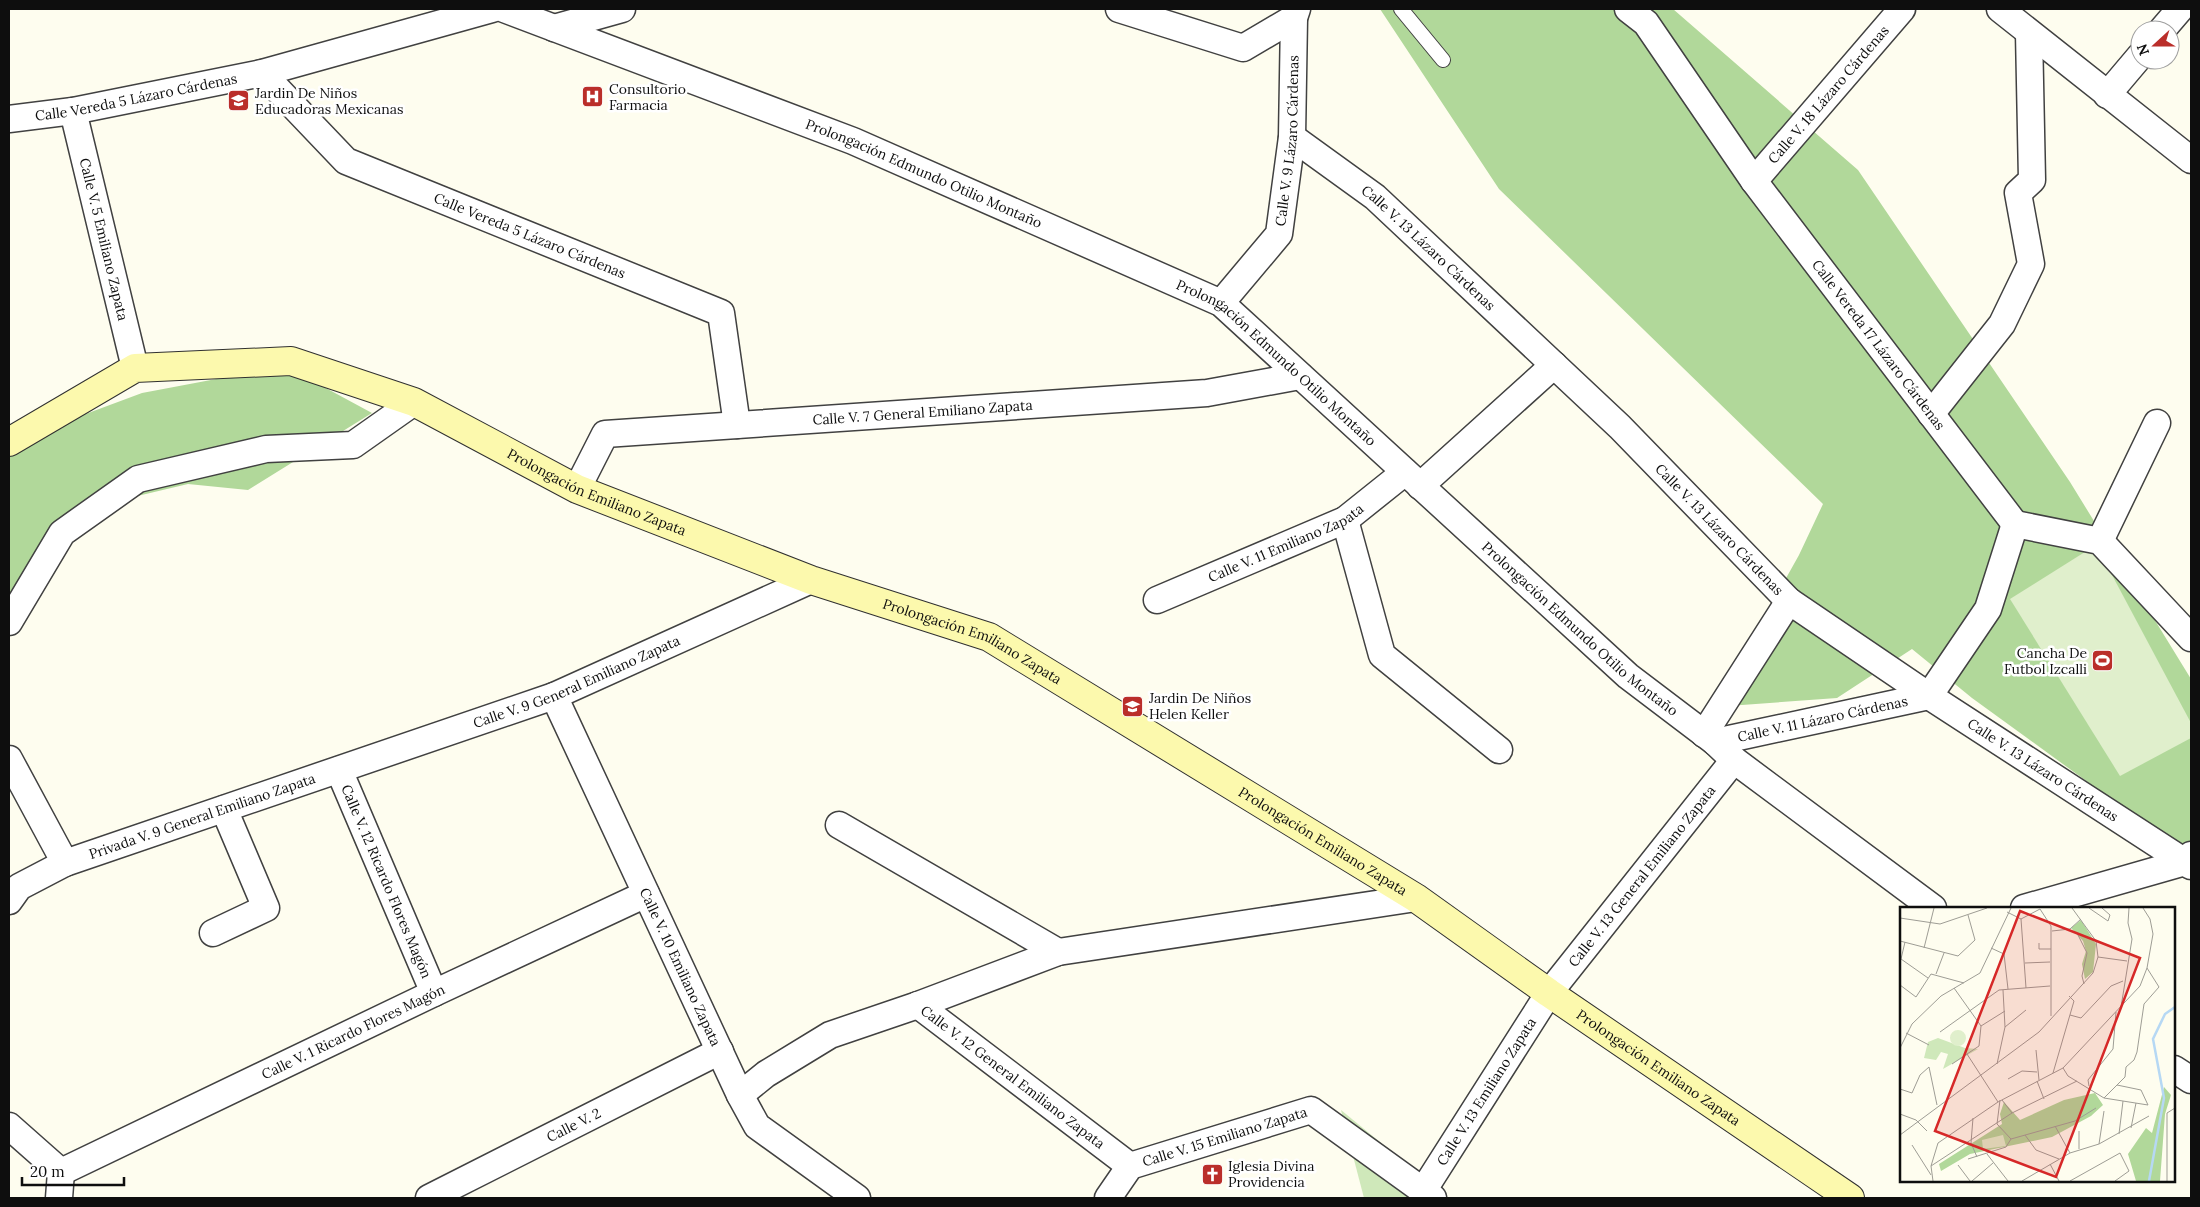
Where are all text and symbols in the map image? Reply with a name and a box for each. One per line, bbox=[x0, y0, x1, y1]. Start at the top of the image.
north arrow bbox=[2130, 20, 2180, 70]
street label: Calle V. 18 Lázaro Cárdenas bbox=[1764, 22, 1893, 167]
text: N bbox=[2132, 41, 2153, 58]
street label: Calle V. 9 Lázaro Cárdenas bbox=[1271, 55, 1302, 227]
street label: Calle Vereda 5 Lázaro Cárdenas bbox=[34, 69, 239, 125]
place label: Consultorio Farmacia bbox=[609, 80, 686, 114]
place label: Jardin De Niños Educadoras Mexicanas bbox=[254, 84, 403, 118]
hospital icon: Consultorio Farmacia bbox=[581, 85, 605, 109]
school or university icon: Jardin De Niños Educadoras Mexicanas bbox=[227, 89, 251, 113]
street label: Prolongación Edmundo Otilio Montaño bbox=[803, 115, 1045, 232]
street label: Calle V. 5 Emiliano Zapata bbox=[76, 156, 132, 322]
street label: Calle V. 13 Lázaro Cárdenas bbox=[1358, 181, 1499, 314]
street label: Calle Vereda 5 Lázaro Cárdenas bbox=[431, 189, 628, 282]
street label: Calle Vereda 17 Lázaro Cárdenas bbox=[1808, 256, 1949, 434]
street label: Prolongación Edmundo Otilio Montaño bbox=[1173, 275, 1380, 450]
street label: Calle V. 7 General Emiliano Zapata bbox=[812, 396, 1033, 429]
street label: Prolongación Emiliano Zapata bbox=[504, 444, 689, 540]
street label: Calle V. 13 Lázaro Cárdenas bbox=[1651, 460, 1787, 599]
street label: Calle V. 11 Emiliano Zapata bbox=[1205, 500, 1367, 586]
street label: Prolongación Edmundo Otilio Montaño bbox=[1478, 538, 1682, 720]
street label: Prolongación Emiliano Zapata bbox=[881, 595, 1065, 688]
street label: Calle V. 9 General Emiliano Zapata bbox=[471, 631, 683, 732]
place label: Cancha De Futbol Izcalli bbox=[2004, 644, 2087, 678]
sports icon: Cancha De Futbol Izcalli bbox=[2091, 649, 2115, 673]
place label: Jardin De Niños Helen Keller bbox=[1148, 689, 1251, 723]
street label: Calle V. 11 Lázaro Cárdenas bbox=[1736, 692, 1909, 746]
school or university icon: Jardin De Niños Helen Keller bbox=[1121, 694, 1145, 718]
street label: Calle V. 13 Lázaro Cárdenas bbox=[1964, 714, 2122, 825]
street label: Privada V. 9 General Emiliano Zapata bbox=[87, 769, 318, 863]
street label: Calle V. 12 Ricardo Flores Magón bbox=[337, 782, 436, 981]
street label: Calle V. 13 General Emiliano Zapata bbox=[1564, 782, 1719, 971]
street label: Prolongación Emiliano Zapata bbox=[1235, 783, 1411, 899]
street label: Calle V. 10 Emiliano Zapata bbox=[636, 885, 725, 1049]
inset map bbox=[1900, 907, 2175, 1182]
street label: Calle V. 1 Ricardo Flores Magón bbox=[259, 980, 448, 1083]
street label: Calle V. 12 General Emiliano Zapata bbox=[917, 1001, 1108, 1153]
street label: Prolongación Emiliano Zapata bbox=[1573, 1005, 1744, 1130]
street label: Calle V. 13 Emiliano Zapata bbox=[1433, 1014, 1540, 1169]
street label: Calle V. 15 Emiliano Zapata bbox=[1140, 1103, 1309, 1171]
street label: Calle V. 2 bbox=[544, 1104, 604, 1146]
scale bar bbox=[22, 1154, 125, 1186]
place label: Iglesia Divina Providencia bbox=[1228, 1157, 1314, 1191]
text: 20 m bbox=[30, 1162, 65, 1181]
church icon: Iglesia Divina Providencia bbox=[1200, 1162, 1224, 1186]

